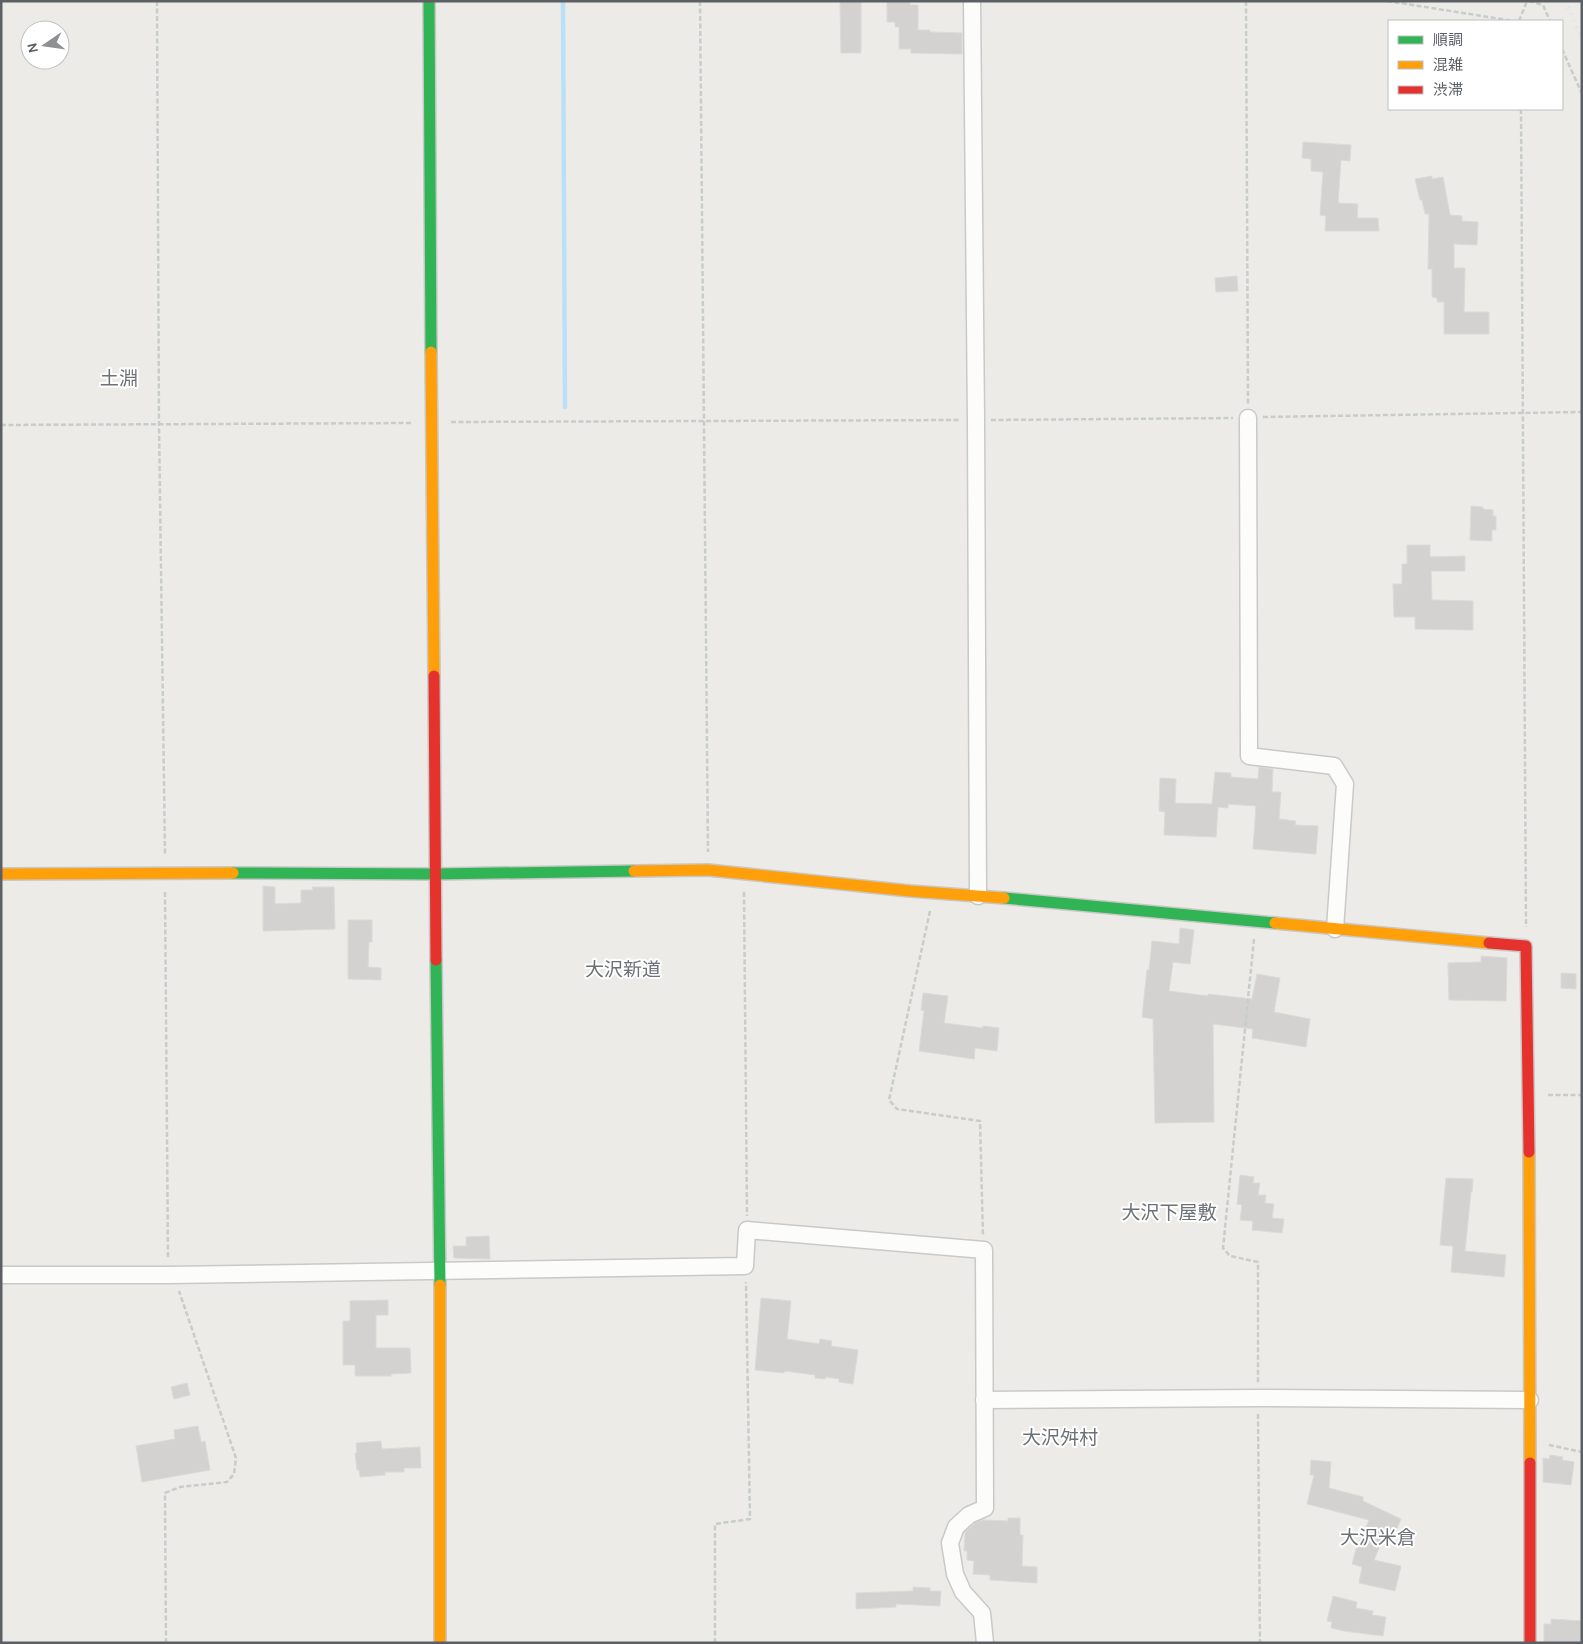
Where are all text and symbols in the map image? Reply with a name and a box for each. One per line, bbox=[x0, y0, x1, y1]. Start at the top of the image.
north arrow bbox=[20, 20, 70, 70]
legend bbox=[1388, 20, 1563, 110]
text: 順調 bbox=[1433, 31, 1463, 49]
text: N bbox=[23, 41, 42, 55]
text: 混雑 bbox=[1433, 56, 1463, 74]
text: 渋滞 bbox=[1433, 81, 1463, 99]
district label: 土淵 bbox=[100, 368, 138, 390]
district label: 大沢新道 bbox=[585, 959, 661, 981]
district label: 大沢下屋敷 bbox=[1121, 1202, 1217, 1224]
district label: 大沢舛村 bbox=[1022, 1427, 1098, 1449]
district label: 大沢米倉 bbox=[1340, 1527, 1416, 1549]

